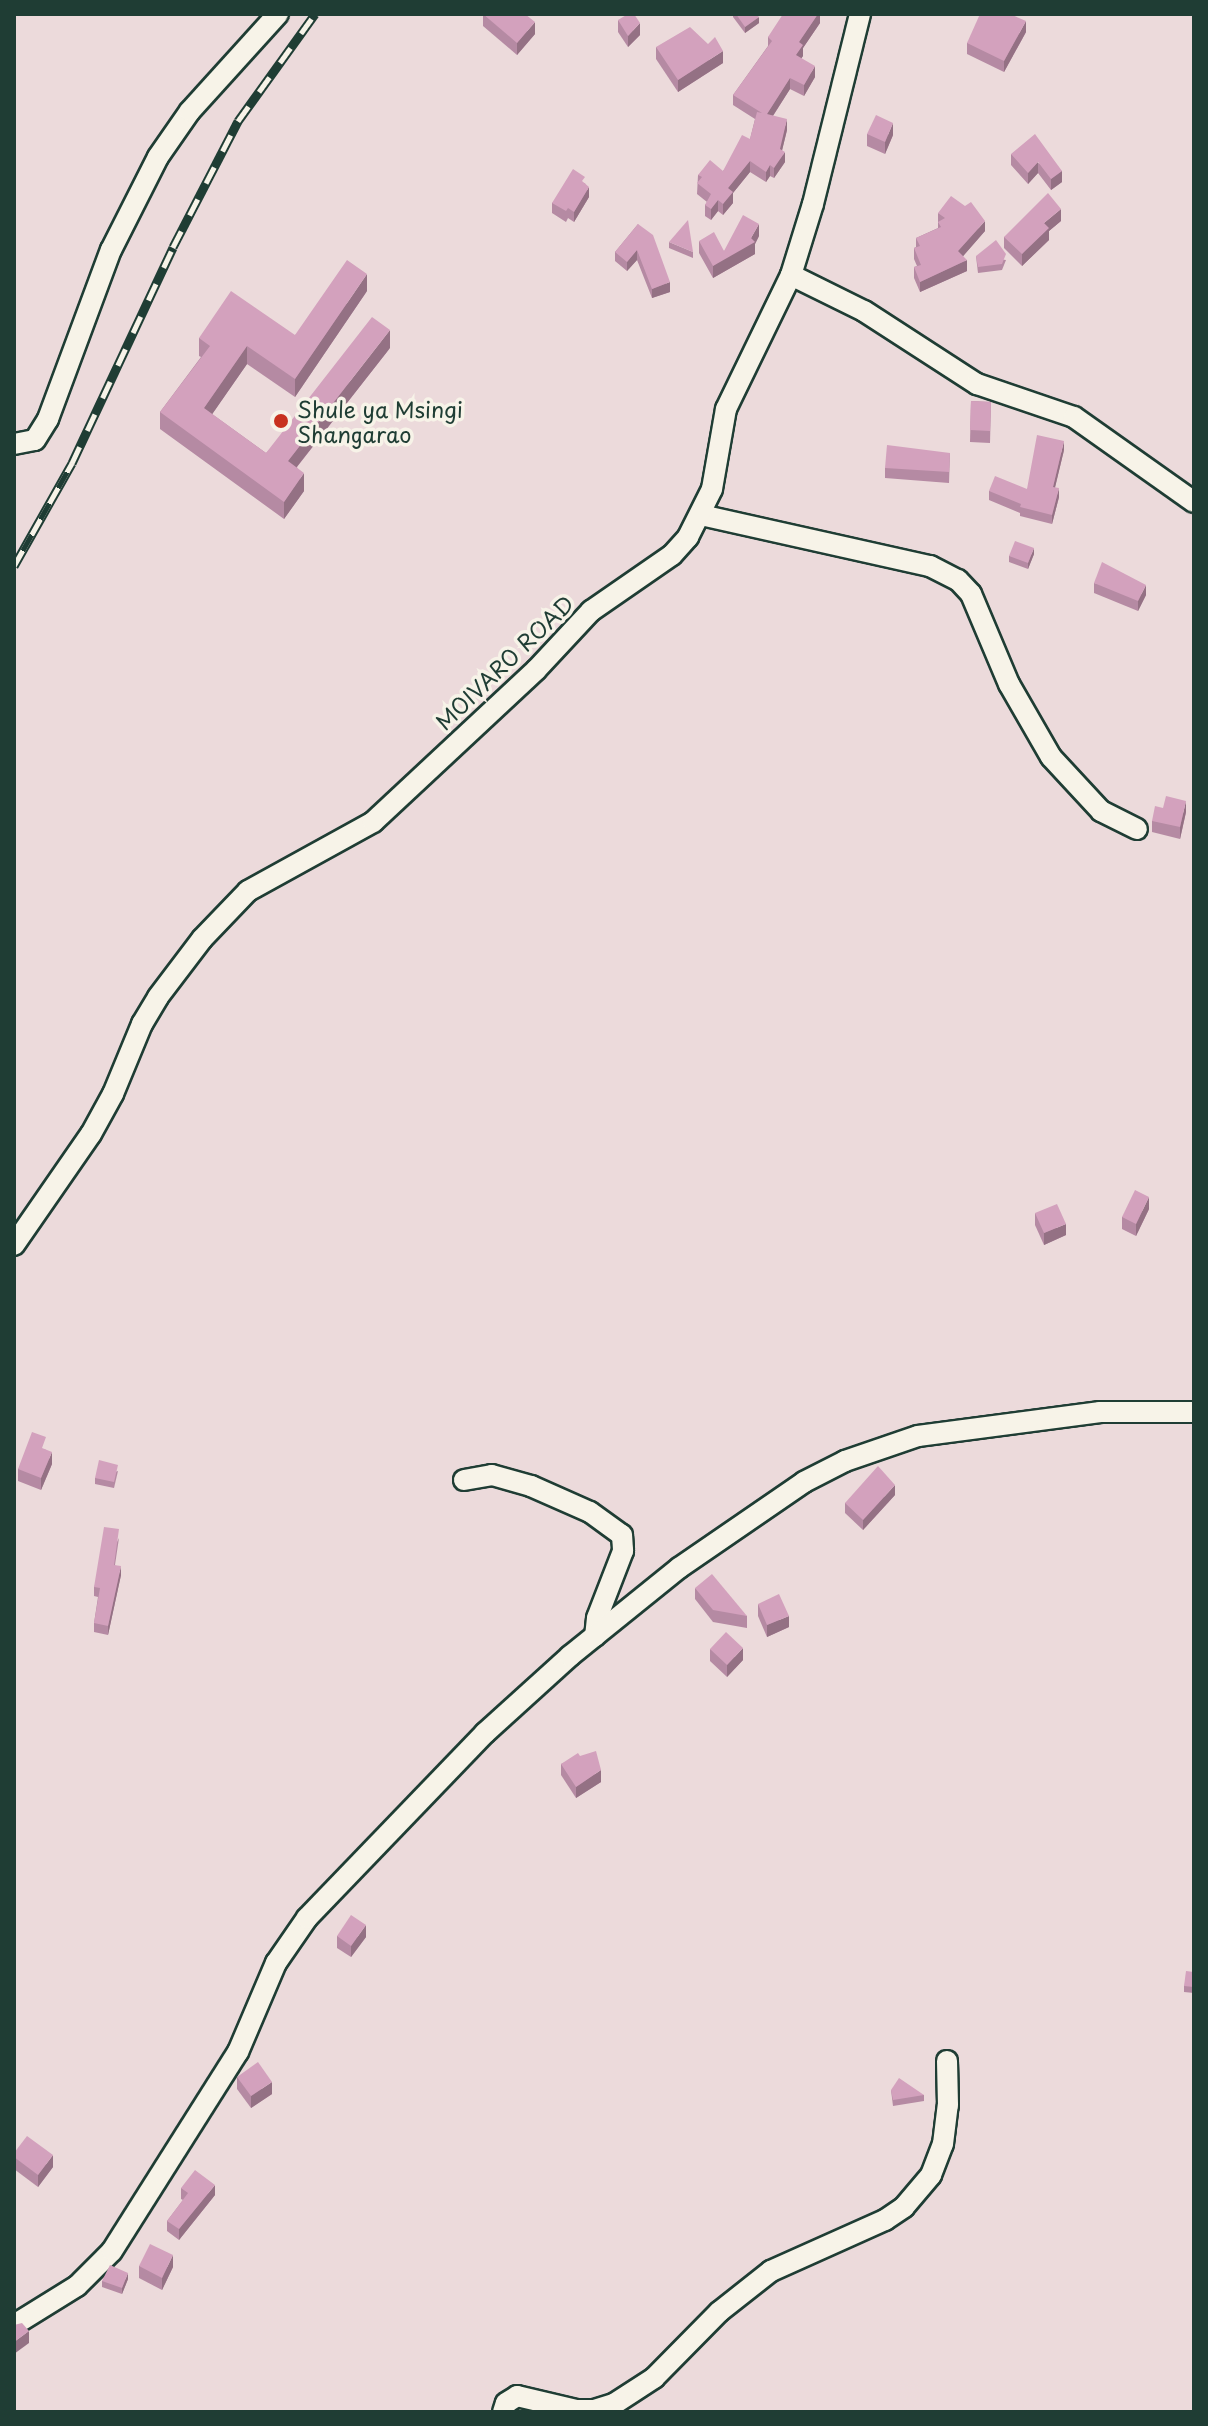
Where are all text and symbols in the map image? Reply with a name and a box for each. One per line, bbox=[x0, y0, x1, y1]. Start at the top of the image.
place label: Shule ya Msingi Shangarao bbox=[297, 395, 465, 446]
marker: Shule ya Msingi Shangarao bbox=[272, 412, 290, 430]
street label: MOIVARO ROAD bbox=[429, 589, 579, 735]

